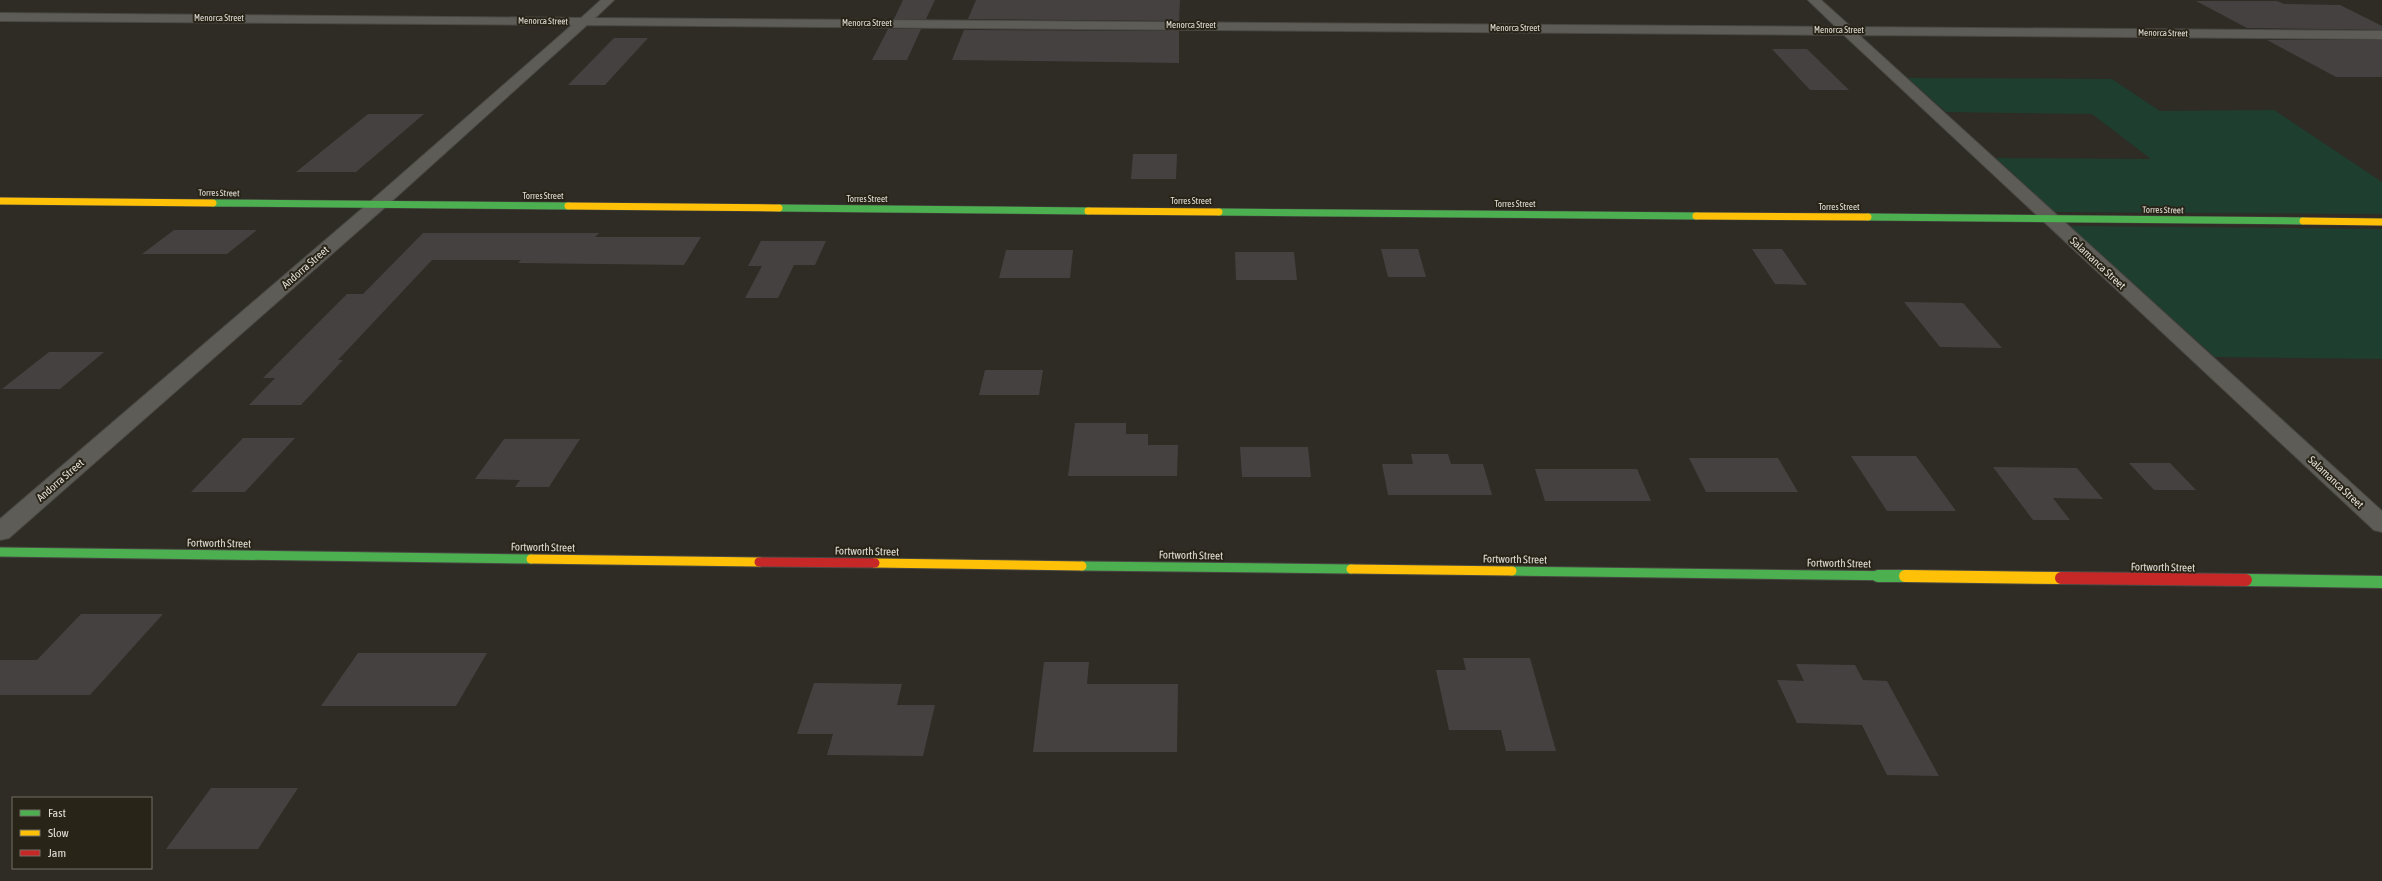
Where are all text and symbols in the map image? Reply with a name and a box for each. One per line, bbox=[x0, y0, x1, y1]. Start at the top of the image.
street label: Menorca Street bbox=[194, 13, 244, 23]
street label: Menorca Street bbox=[518, 16, 568, 26]
street label: Menorca Street bbox=[842, 18, 892, 28]
street label: Menorca Street bbox=[1166, 20, 1216, 30]
street label: Menorca Street bbox=[1490, 23, 1540, 33]
street label: Menorca Street bbox=[1814, 25, 1864, 35]
street label: Menorca Street bbox=[2138, 28, 2188, 38]
street label: Torres Street bbox=[198, 188, 240, 198]
street label: Torres Street bbox=[522, 191, 564, 201]
street label: Torres Street bbox=[846, 194, 888, 204]
street label: Torres Street bbox=[1170, 196, 1212, 206]
street label: Torres Street bbox=[1494, 199, 1536, 209]
street label: Torres Street bbox=[1818, 202, 1860, 212]
street label: Torres Street bbox=[2142, 205, 2184, 215]
street label: Salamanca Street bbox=[2068, 234, 2128, 292]
street label: Andorra Street bbox=[279, 243, 331, 291]
street label: Salamanca Street bbox=[2306, 453, 2366, 511]
street label: Andorra Street bbox=[34, 456, 86, 504]
street label: Fortworth Street bbox=[187, 536, 251, 550]
street label: Fortworth Street bbox=[511, 540, 575, 554]
street label: Fortworth Street bbox=[835, 544, 899, 558]
street label: Fortworth Street bbox=[1159, 548, 1223, 562]
street label: Fortworth Street bbox=[1483, 552, 1547, 566]
street label: Fortworth Street bbox=[1807, 556, 1871, 570]
street label: Fortworth Street bbox=[2131, 560, 2195, 574]
legend bbox=[12, 797, 152, 869]
text: Fast bbox=[48, 806, 66, 820]
text: Slow bbox=[48, 826, 69, 840]
text: Jam bbox=[48, 846, 66, 860]

